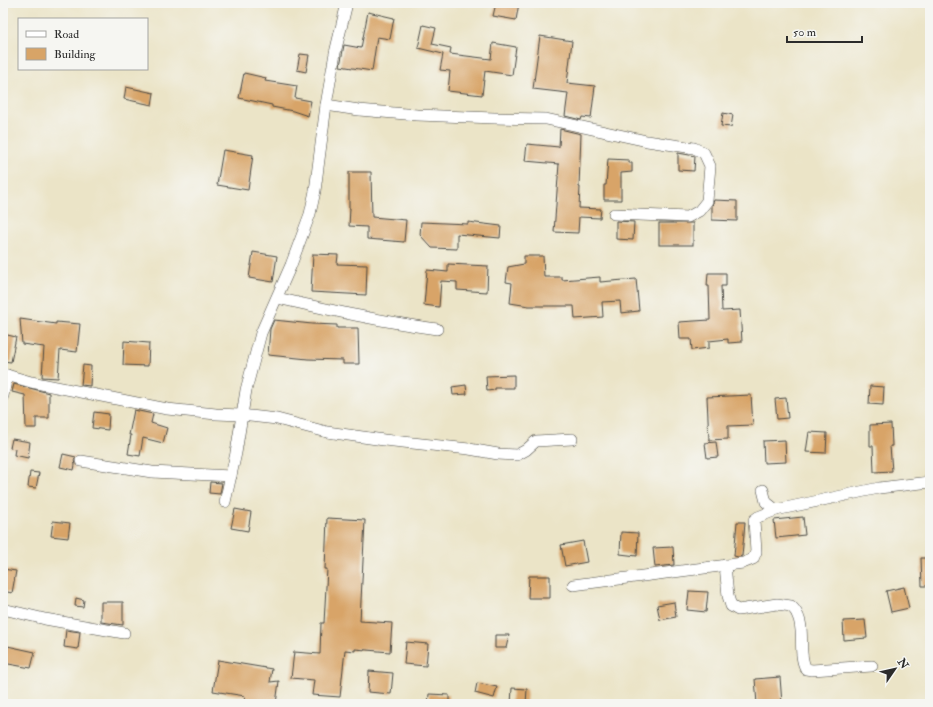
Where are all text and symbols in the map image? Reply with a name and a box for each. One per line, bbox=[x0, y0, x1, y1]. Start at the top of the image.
legend bbox=[18, 18, 148, 70]
scale bar bbox=[787, 18, 862, 44]
text: 50 m bbox=[793, 25, 817, 40]
text: Road bbox=[54, 27, 79, 42]
text: Building bbox=[54, 47, 97, 62]
north arrow bbox=[875, 649, 915, 689]
text: N bbox=[894, 655, 912, 672]

